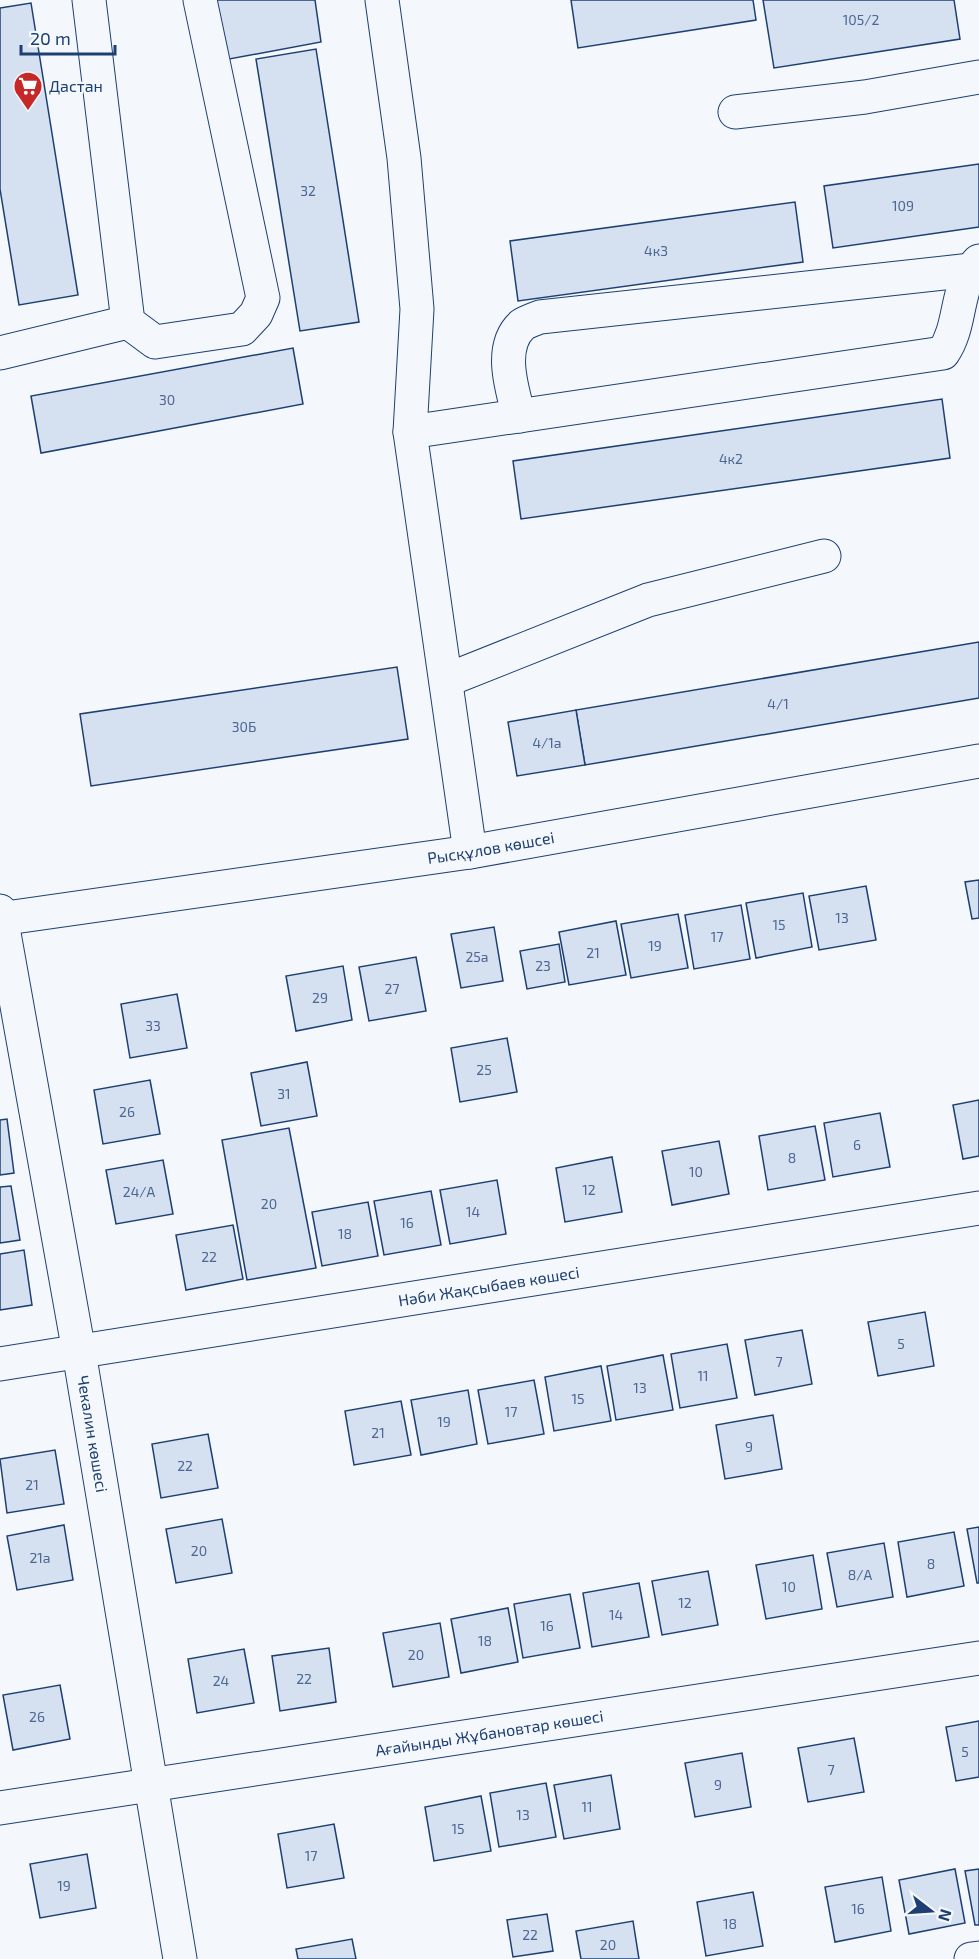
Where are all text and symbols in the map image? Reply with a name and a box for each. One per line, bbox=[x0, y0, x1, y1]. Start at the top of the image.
house number: 105/2 bbox=[843, 11, 879, 28]
scale bar bbox=[21, 18, 116, 56]
text: 20 m bbox=[30, 27, 71, 49]
supermarket icon: Дастан bbox=[12, 70, 44, 112]
place label: Дастан bbox=[49, 76, 103, 95]
house number: 32 bbox=[300, 182, 316, 199]
house number: 109 bbox=[892, 197, 914, 214]
house number: 4к3 bbox=[644, 242, 668, 259]
house number: 30 bbox=[159, 391, 175, 408]
house number: 4к2 bbox=[719, 450, 743, 467]
house number: 4/1 bbox=[767, 695, 789, 712]
house number: 30Б bbox=[232, 718, 256, 735]
house number: 4/1а bbox=[532, 734, 562, 751]
street label: Рысқұлов көшсеі bbox=[426, 827, 556, 867]
house number: 13 bbox=[835, 909, 849, 926]
house number: 15 bbox=[772, 916, 786, 933]
house number: 17 bbox=[711, 928, 723, 945]
house number: 19 bbox=[648, 937, 662, 954]
house number: 21 bbox=[586, 944, 600, 961]
house number: 25а bbox=[465, 948, 489, 965]
house number: 23 bbox=[535, 957, 551, 974]
house number: 27 bbox=[384, 980, 400, 997]
house number: 29 bbox=[312, 989, 328, 1006]
house number: 33 bbox=[145, 1017, 161, 1034]
house number: 25 bbox=[476, 1061, 492, 1078]
house number: 31 bbox=[277, 1085, 291, 1102]
house number: 26 bbox=[119, 1103, 135, 1120]
house number: 6 bbox=[853, 1136, 861, 1153]
house number: 8 bbox=[788, 1149, 796, 1166]
house number: 10 bbox=[689, 1163, 703, 1180]
house number: 12 bbox=[582, 1181, 596, 1198]
house number: 24/А bbox=[123, 1183, 155, 1200]
house number: 20 bbox=[261, 1195, 277, 1212]
house number: 14 bbox=[466, 1203, 480, 1220]
house number: 16 bbox=[400, 1214, 414, 1231]
house number: 18 bbox=[338, 1225, 352, 1242]
house number: 22 bbox=[201, 1248, 217, 1265]
street label: Нәби Жақсыбаев көшесі bbox=[397, 1262, 581, 1309]
house number: 5 bbox=[897, 1335, 905, 1352]
house number: 7 bbox=[775, 1353, 783, 1370]
house number: 11 bbox=[697, 1367, 709, 1384]
street label: Чекалин көшесі bbox=[74, 1374, 112, 1494]
house number: 13 bbox=[633, 1379, 647, 1396]
house number: 15 bbox=[571, 1390, 585, 1407]
house number: 17 bbox=[505, 1403, 517, 1420]
house number: 19 bbox=[437, 1413, 451, 1430]
house number: 21 bbox=[371, 1424, 385, 1441]
house number: 9 bbox=[745, 1438, 753, 1455]
house number: 22 bbox=[177, 1457, 193, 1474]
house number: 21 bbox=[25, 1476, 39, 1493]
house number: 20 bbox=[191, 1542, 207, 1559]
house number: 21а bbox=[29, 1549, 51, 1566]
house number: 8 bbox=[927, 1555, 935, 1572]
house number: 8/А bbox=[848, 1566, 873, 1583]
house number: 10 bbox=[782, 1578, 796, 1595]
house number: 12 bbox=[678, 1594, 692, 1611]
house number: 14 bbox=[609, 1606, 623, 1623]
house number: 16 bbox=[540, 1617, 554, 1634]
house number: 18 bbox=[478, 1632, 492, 1649]
house number: 20 bbox=[408, 1646, 424, 1663]
house number: 22 bbox=[296, 1670, 312, 1687]
house number: 24 bbox=[213, 1672, 229, 1689]
street label: Ағайынды Жұбановтар көшесі bbox=[374, 1706, 605, 1759]
house number: 26 bbox=[29, 1708, 45, 1725]
house number: 5 bbox=[961, 1743, 969, 1760]
house number: 7 bbox=[827, 1761, 835, 1778]
house number: 9 bbox=[714, 1776, 722, 1793]
house number: 11 bbox=[581, 1798, 593, 1815]
house number: 13 bbox=[516, 1806, 530, 1823]
house number: 15 bbox=[451, 1820, 465, 1837]
house number: 17 bbox=[305, 1847, 317, 1864]
house number: 19 bbox=[57, 1877, 71, 1894]
north arrow bbox=[901, 1881, 961, 1941]
house number: 16 bbox=[851, 1900, 865, 1917]
text: N bbox=[935, 1907, 957, 1924]
house number: 18 bbox=[723, 1915, 737, 1932]
house number: 22 bbox=[522, 1926, 538, 1943]
house number: 20 bbox=[600, 1936, 616, 1953]

